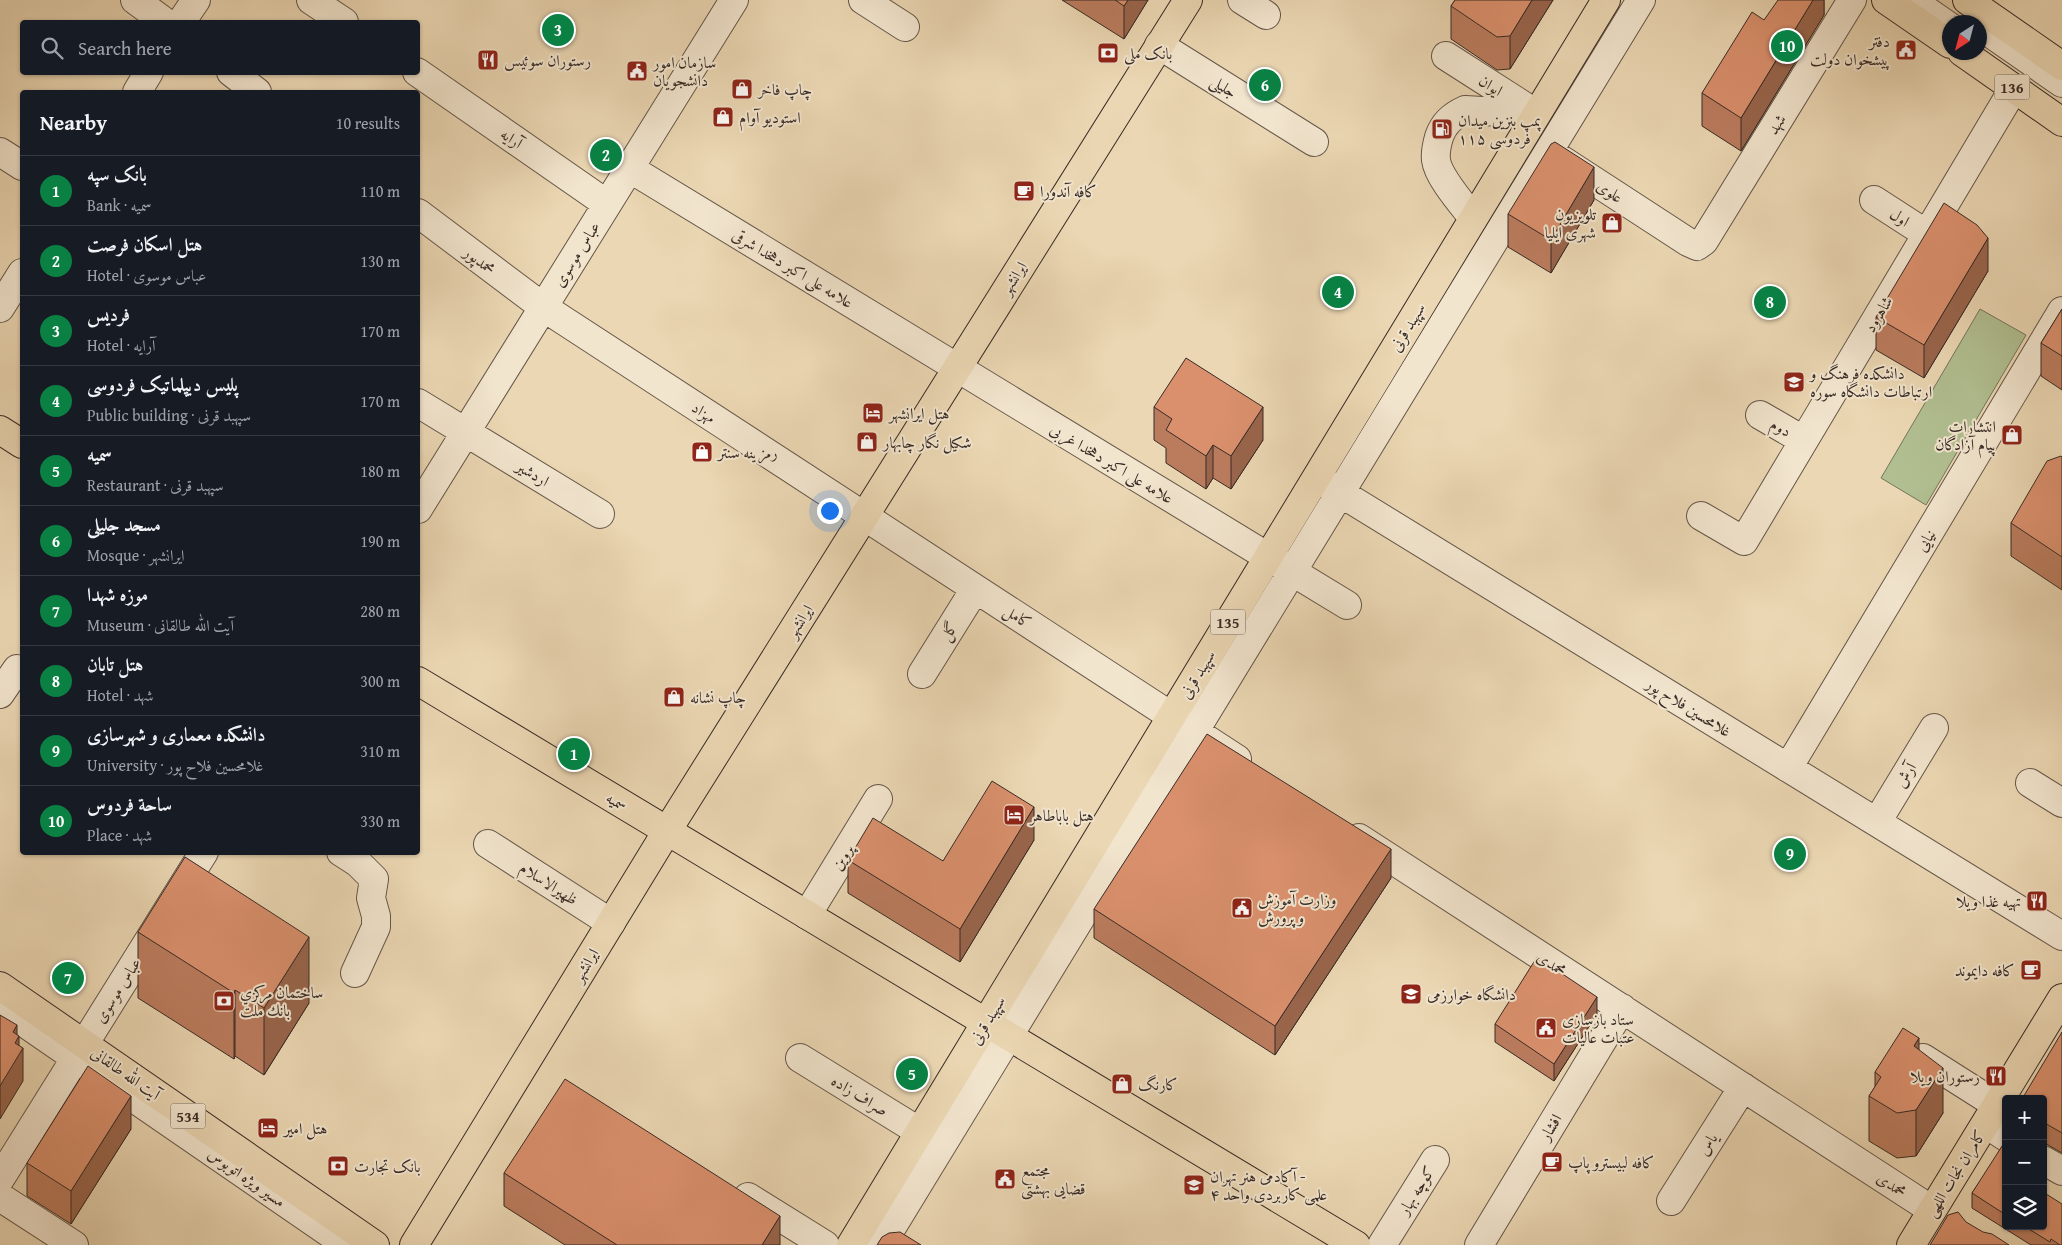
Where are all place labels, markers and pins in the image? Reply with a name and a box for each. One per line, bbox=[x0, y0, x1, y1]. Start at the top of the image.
pin: 3 bbox=[542, 11, 574, 49]
pin: 10 bbox=[1771, 27, 1803, 65]
place label: دفتر پیشخوان دولت bbox=[1810, 29, 1890, 71]
public building icon: دفتر پیشخوان دولت bbox=[1894, 38, 1918, 62]
bank icon: بانک ملی bbox=[1096, 41, 1120, 65]
place label: بانک ملی bbox=[1124, 41, 1172, 65]
restaurant icon: رستوران سوئیس bbox=[476, 48, 500, 72]
place label: رستوران سوئیس bbox=[504, 48, 591, 72]
place label: سازمان امور دانشجویان bbox=[651, 50, 716, 92]
public building icon: سازمان امور دانشجویان bbox=[625, 59, 649, 83]
pin: 6 bbox=[1249, 66, 1281, 104]
shop icon: چاپ فاخر bbox=[730, 77, 754, 101]
place label: چاپ فاخر bbox=[756, 77, 812, 101]
shop icon: استودیو آوام bbox=[711, 105, 735, 129]
place label: استودیو آوام bbox=[739, 105, 801, 132]
place label: پمپ بنزین میدان فردوسی ۱۱۵ bbox=[1458, 108, 1542, 150]
fuel station icon: پمپ بنزین میدان فردوسی ۱۱۵ bbox=[1430, 117, 1454, 141]
pin: 2 bbox=[590, 136, 622, 174]
cafe icon: کافه آندورا bbox=[1012, 179, 1036, 203]
place label: کافه آندورا bbox=[1040, 179, 1097, 203]
place label: تلویزیون شهری ایلیا bbox=[1545, 202, 1597, 244]
shop icon: تلویزیون شهری ایلیا bbox=[1600, 211, 1624, 235]
pin: 4 bbox=[1322, 273, 1354, 311]
pin: 8 bbox=[1754, 283, 1786, 321]
place label: دانشکده فرهنگ و ارتباطات دانشگاه سوره bbox=[1808, 361, 1932, 403]
school or university icon: دانشکده فرهنگ و ارتباطات دانشگاه سوره bbox=[1782, 370, 1806, 394]
hotel icon: هتل ایرانشهر bbox=[861, 401, 885, 425]
place label: هتل ایرانشهر bbox=[887, 401, 950, 425]
place label: انتشارات پیام آزادگان bbox=[1935, 414, 1996, 459]
shop icon: انتشارات پیام آزادگان bbox=[2000, 423, 2024, 447]
shop icon: شکیل نگار چابهار bbox=[855, 430, 879, 454]
place label: شکیل نگار چابهار bbox=[881, 430, 972, 454]
shop icon: رمزینه سنتر bbox=[690, 440, 714, 464]
place label: رمزینه سنتر bbox=[716, 440, 778, 464]
shop icon: چاپ نشانه bbox=[662, 685, 686, 709]
place label: چاپ نشانه bbox=[690, 685, 746, 709]
pin: 1 bbox=[558, 735, 590, 773]
hotel icon: هتل باباطاهر bbox=[1002, 803, 1026, 827]
place label: هتل باباطاهر bbox=[1028, 803, 1094, 827]
pin: 9 bbox=[1774, 835, 1806, 873]
place label: وزارت آموزش و پرورش bbox=[1258, 887, 1336, 929]
place label: تهیه غذا ویلا bbox=[1956, 889, 2021, 913]
restaurant icon: تهیه غذا ویلا bbox=[2025, 889, 2049, 913]
public building icon: وزارت آموزش و پرورش bbox=[1230, 896, 1254, 920]
place label: کافه دایموند bbox=[1955, 958, 2015, 982]
cafe icon: کافه دایموند bbox=[2019, 958, 2043, 982]
pin: 7 bbox=[52, 959, 84, 997]
place label: ساختمان مركزي بانك ملت bbox=[240, 980, 323, 1022]
school or university icon: دانشگاه خوارزمی bbox=[1399, 982, 1423, 1006]
place label: دانشگاه خوارزمی bbox=[1427, 982, 1516, 1006]
bank icon: ساختمان مركزي بانك ملت bbox=[212, 989, 236, 1013]
place label: ستاد بازسازی عتبات عالیات bbox=[1562, 1007, 1635, 1049]
public building icon: ستاد بازسازی عتبات عالیات bbox=[1534, 1016, 1558, 1040]
pin: 5 bbox=[896, 1055, 928, 1093]
place label: رستوران ویلا bbox=[1910, 1064, 1980, 1088]
restaurant icon: رستوران ویلا bbox=[1984, 1064, 2008, 1088]
shop icon: کارنگ bbox=[1110, 1072, 1134, 1096]
place label: کارنگ bbox=[1138, 1072, 1178, 1096]
hotel icon: هتل امیر bbox=[256, 1116, 280, 1140]
place label: هتل امیر bbox=[282, 1116, 327, 1140]
cafe icon: کافه لبیسترو پاپ bbox=[1540, 1150, 1564, 1174]
place label: کافه لبیسترو پاپ bbox=[1568, 1150, 1655, 1174]
bank icon: بانک تجارت bbox=[326, 1154, 350, 1178]
place label: بانک تجارت bbox=[354, 1154, 421, 1178]
place label: مجتمع قضایی بهشتی bbox=[1021, 1158, 1085, 1200]
place label: آکادمی هنر تهران - علمی کاربردی واحد ۴ bbox=[1210, 1164, 1327, 1206]
public building icon: مجتمع قضایی بهشتی bbox=[993, 1167, 1017, 1191]
school or university icon: آکادمی هنر تهران - علمی کاربردی واحد ۴ bbox=[1182, 1173, 1206, 1197]

